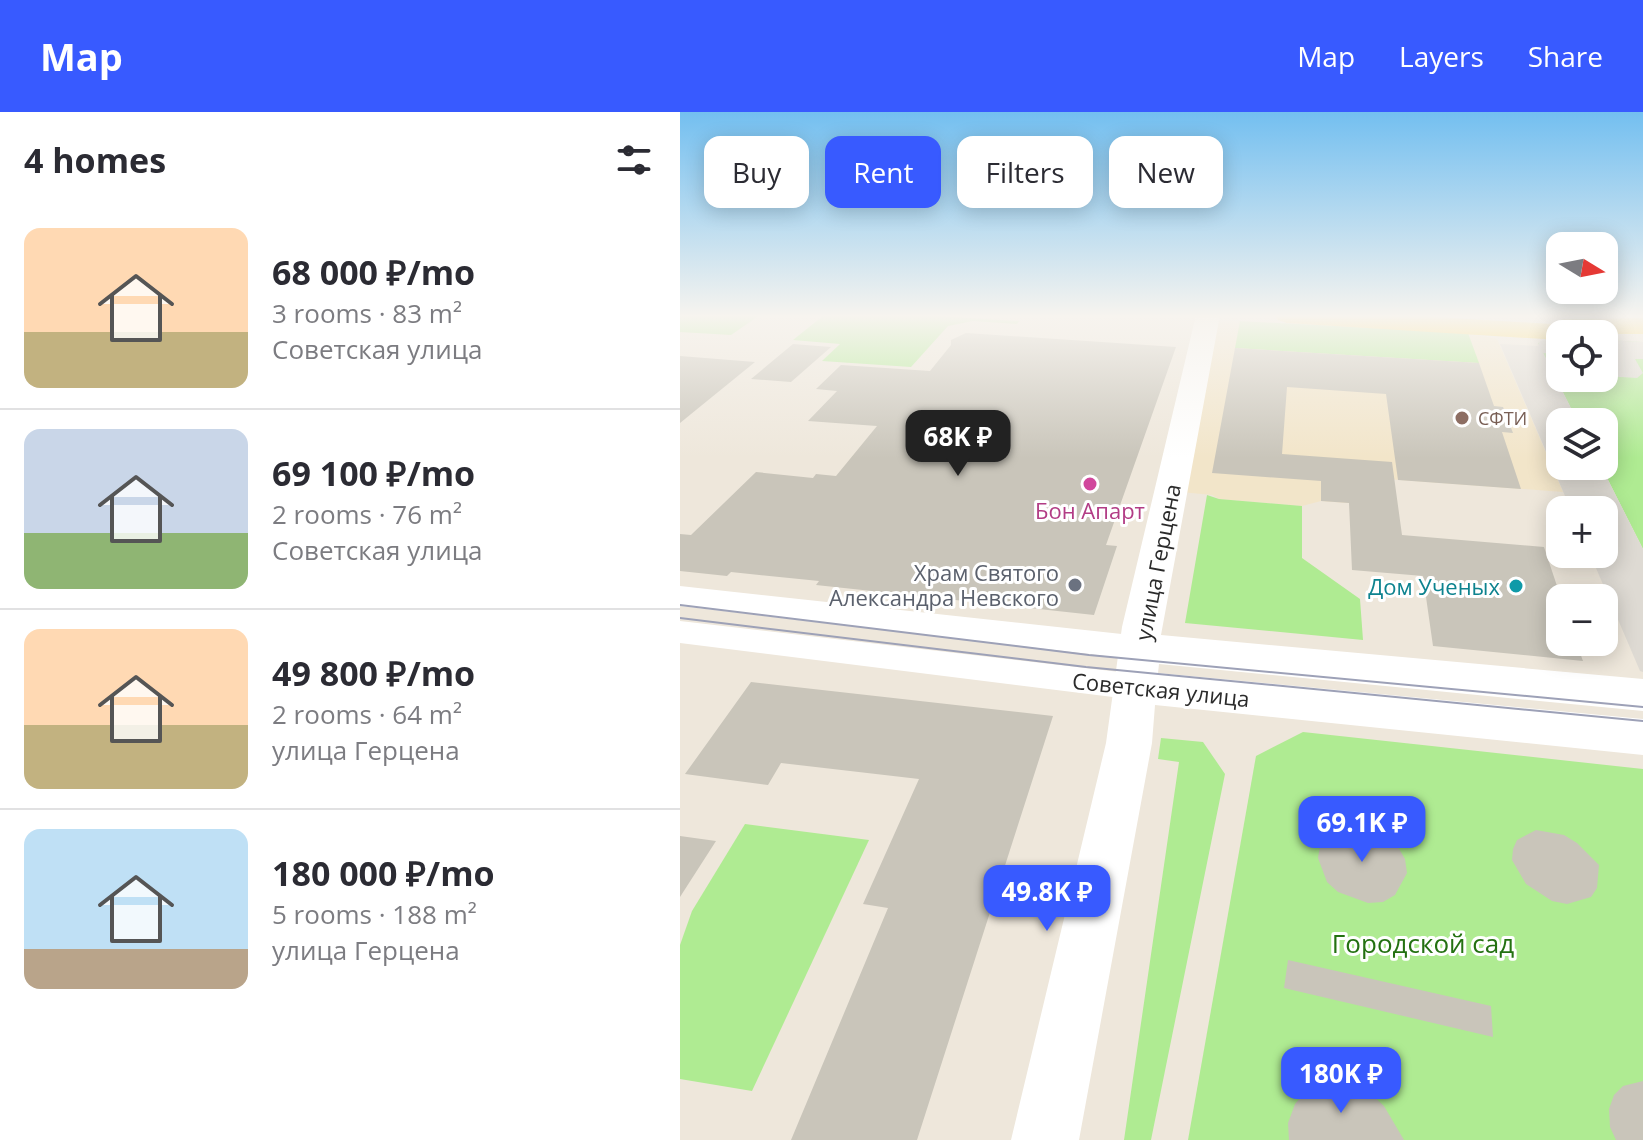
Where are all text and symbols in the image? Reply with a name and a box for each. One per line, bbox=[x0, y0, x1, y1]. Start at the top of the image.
text: Map bbox=[40, 30, 123, 82]
text: Map bbox=[1297, 37, 1355, 75]
text: Layers bbox=[1399, 37, 1484, 75]
text: Share bbox=[1528, 37, 1603, 75]
chip: Buy bbox=[704, 136, 809, 208]
chip: Rent bbox=[825, 136, 941, 208]
chip: Filters bbox=[957, 136, 1093, 208]
chip: New bbox=[1109, 136, 1223, 208]
text: 4 homes bbox=[24, 137, 166, 183]
icon: filters bbox=[612, 138, 656, 182]
north arrow bbox=[1546, 232, 1618, 304]
map controls bbox=[1546, 232, 1618, 656]
text: 68 000 ₽/mo bbox=[272, 249, 475, 295]
icon: home bbox=[88, 260, 184, 356]
text: 3 rooms · 83 m² bbox=[272, 295, 462, 331]
button: locate bbox=[1546, 320, 1618, 392]
text: Советская улица bbox=[272, 331, 482, 367]
place label: СФТИ bbox=[1478, 406, 1527, 430]
button: layers bbox=[1546, 408, 1618, 480]
marker: СФТИ bbox=[1453, 409, 1471, 427]
pin: 68K ₽ bbox=[902, 410, 1014, 478]
text: 68K ₽ bbox=[924, 418, 992, 454]
text: 69 100 ₽/mo bbox=[272, 450, 475, 496]
icon: home bbox=[88, 461, 184, 557]
marker: Бон Апарт bbox=[1081, 475, 1099, 493]
street label: улица Герцена bbox=[1127, 481, 1187, 643]
place label: Бон Апарт bbox=[1035, 495, 1145, 525]
text: 2 rooms · 76 m² bbox=[272, 496, 462, 532]
button: + bbox=[1546, 496, 1618, 568]
text: Советская улица bbox=[272, 532, 482, 568]
place label: Храм Святого Александра Невского bbox=[829, 557, 1059, 612]
place label: Дом Ученых bbox=[1368, 571, 1500, 601]
marker: Храм Святого Александра Невского bbox=[1066, 576, 1084, 594]
marker: Дом Ученых bbox=[1507, 577, 1525, 595]
button: − bbox=[1546, 584, 1618, 656]
text: 49 800 ₽/mo bbox=[272, 650, 475, 696]
icon: home bbox=[88, 661, 184, 757]
street label: Советская улица bbox=[1071, 665, 1251, 713]
text: 2 rooms · 64 m² bbox=[272, 696, 462, 732]
text: улица Герцена bbox=[272, 732, 460, 768]
pin: 69.1K ₽ bbox=[1288, 796, 1436, 864]
text: 69.1K ₽ bbox=[1316, 804, 1408, 840]
text: 180 000 ₽/mo bbox=[272, 850, 495, 896]
icon: home bbox=[88, 861, 184, 957]
pin: 49.8K ₽ bbox=[973, 865, 1121, 933]
text: 49.8K ₽ bbox=[1001, 873, 1093, 909]
text: 5 rooms · 188 m² bbox=[272, 896, 477, 932]
park label: Городской сад bbox=[1332, 925, 1514, 961]
text: улица Герцена bbox=[272, 932, 460, 968]
pin: 180K ₽ bbox=[1276, 1047, 1406, 1115]
text: 180K ₽ bbox=[1299, 1055, 1383, 1091]

